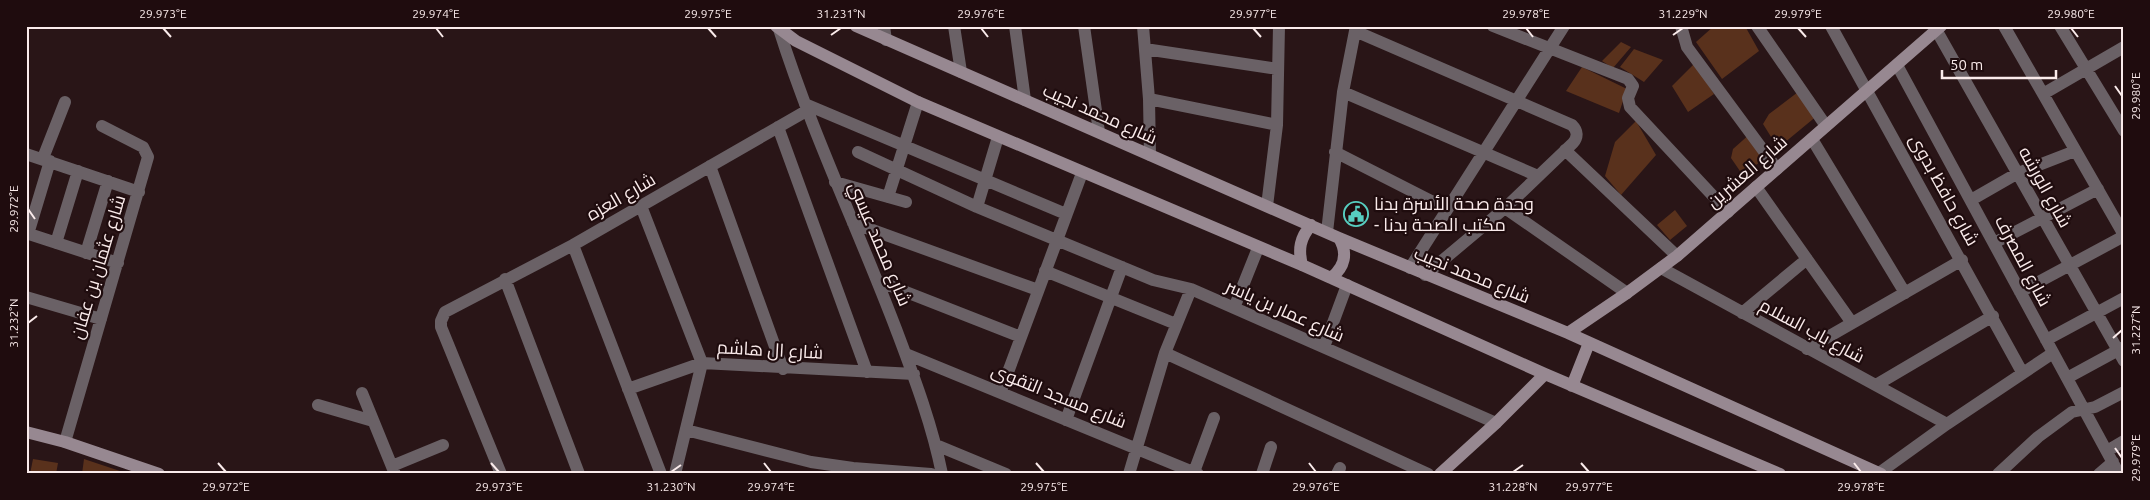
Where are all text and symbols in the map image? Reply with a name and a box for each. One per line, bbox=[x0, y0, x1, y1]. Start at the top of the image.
text: 29.973°E bbox=[139, 7, 187, 20]
text: 29.974°E bbox=[412, 7, 460, 20]
text: 29.975°E bbox=[684, 7, 732, 20]
text: 31.231°N bbox=[816, 7, 866, 20]
text: 29.976°E bbox=[957, 7, 1005, 20]
text: 29.977°E bbox=[1229, 7, 1277, 20]
text: 29.978°E bbox=[1502, 7, 1550, 20]
text: 31.229°N bbox=[1658, 7, 1708, 20]
text: 29.979°E bbox=[1774, 7, 1822, 20]
text: 29.980°E bbox=[2047, 7, 2095, 20]
scale bar bbox=[1942, 48, 2056, 80]
text: 50 m bbox=[1950, 56, 1983, 73]
text: 29.980°E bbox=[2129, 72, 2142, 120]
street label: شارع محمد نجيب bbox=[1039, 79, 1161, 150]
street label: شارع حافظ بدوى bbox=[1903, 130, 1984, 250]
street label: شارع العشرين bbox=[1702, 131, 1792, 214]
street label: شارع الورشه bbox=[2013, 143, 2076, 232]
street label: شارع العزه bbox=[583, 168, 660, 226]
street label: شارع محمد عيسي bbox=[842, 179, 916, 310]
text: 29.972°E bbox=[7, 185, 20, 233]
street label: شارع عثمان بن عفان bbox=[66, 192, 131, 342]
place label: وحدة صحة الأسرة بدنا - مكتب الصحة بدنا bbox=[1374, 193, 1534, 234]
public building icon: وحدة صحة الأسرة بدنا - مكتب الصحة بدنا bbox=[1343, 201, 1369, 227]
street label: شارع المصرف bbox=[1989, 212, 2056, 311]
street label: شارع محمد نجيب bbox=[1410, 242, 1533, 309]
street label: شارع عمار بن ياسر bbox=[1221, 275, 1348, 348]
street label: شارع باب السلام bbox=[1755, 294, 1868, 369]
text: 31.232°N bbox=[7, 298, 20, 348]
text: 31.227°N bbox=[2129, 305, 2142, 355]
street label: شارع ال هاشم bbox=[716, 336, 824, 365]
street label: شارع مسجد التقوى bbox=[988, 359, 1130, 434]
text: 29.979°E bbox=[2129, 434, 2142, 482]
text: 29.972°E bbox=[202, 480, 250, 493]
text: 29.973°E bbox=[475, 480, 523, 493]
text: 31.230°N bbox=[646, 480, 696, 493]
text: 29.974°E bbox=[747, 480, 795, 493]
text: 29.975°E bbox=[1020, 480, 1068, 493]
text: 29.976°E bbox=[1292, 480, 1340, 493]
text: 31.228°N bbox=[1488, 480, 1538, 493]
text: 29.977°E bbox=[1565, 480, 1613, 493]
text: 29.978°E bbox=[1837, 480, 1885, 493]

